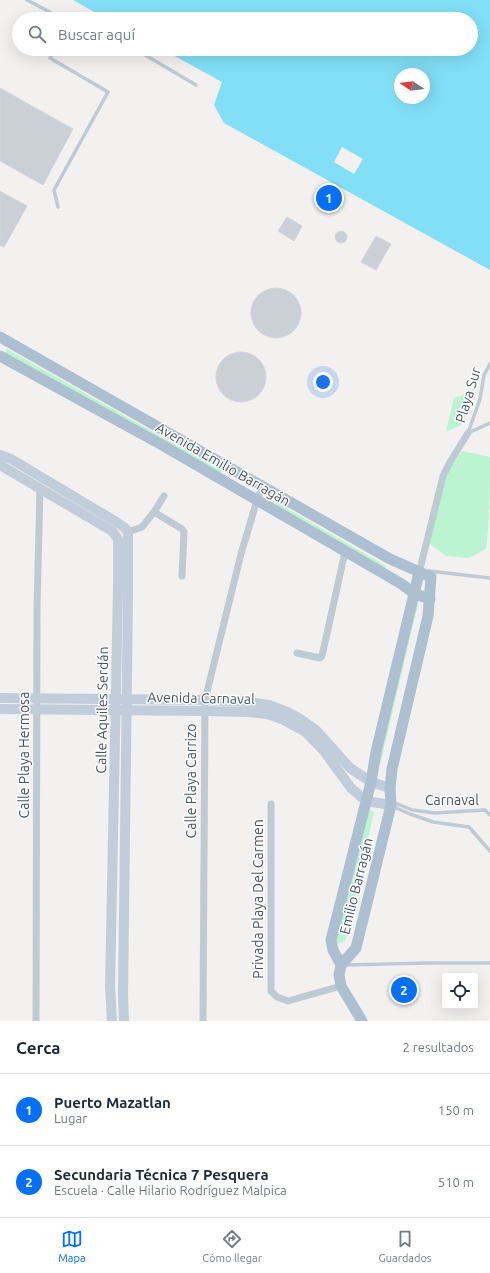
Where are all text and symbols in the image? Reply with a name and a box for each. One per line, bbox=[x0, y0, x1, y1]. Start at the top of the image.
search box bbox=[12, 12, 478, 56]
icon: search bbox=[26, 23, 48, 45]
text: Buscar aquí bbox=[58, 26, 135, 43]
north arrow bbox=[394, 68, 430, 104]
pin: 1 bbox=[316, 183, 342, 213]
street label: Playa Sur bbox=[452, 365, 484, 425]
your location bbox=[313, 372, 333, 392]
street label: Avenida Emilio Barragán bbox=[153, 419, 293, 509]
street label: Calle Aquiles Serdán bbox=[93, 646, 111, 774]
street label: Avenida Carnaval bbox=[147, 689, 255, 707]
street label: Calle Playa Hermosa bbox=[16, 692, 32, 818]
street label: Calle Playa Carrizo bbox=[183, 724, 199, 838]
street label: Carnaval bbox=[425, 792, 479, 808]
street label: Privada Playa Del Carmen bbox=[250, 819, 266, 979]
street label: Emilio Barragán bbox=[336, 836, 376, 936]
map controls bbox=[442, 973, 478, 1009]
button: locate bbox=[442, 973, 478, 1009]
pin: 2 bbox=[391, 975, 417, 1005]
text: Cerca bbox=[16, 1038, 61, 1057]
text: 2 resultados bbox=[403, 1040, 474, 1054]
text: Puerto Mazatlan bbox=[54, 1094, 171, 1111]
text: 1 bbox=[25, 1103, 33, 1117]
text: 150 m bbox=[438, 1103, 474, 1117]
text: Lugar bbox=[54, 1111, 87, 1125]
text: Secundaria Técnica 7 Pesquera bbox=[54, 1166, 269, 1183]
text: 2 bbox=[25, 1175, 33, 1189]
text: 510 m bbox=[438, 1175, 474, 1189]
text: Escuela · Calle Hilario Rodríguez Malpica bbox=[54, 1183, 287, 1197]
tab: Mapa bbox=[58, 1228, 86, 1264]
tab: Cómo llegar bbox=[202, 1228, 262, 1264]
tab: Guardados bbox=[379, 1228, 432, 1264]

